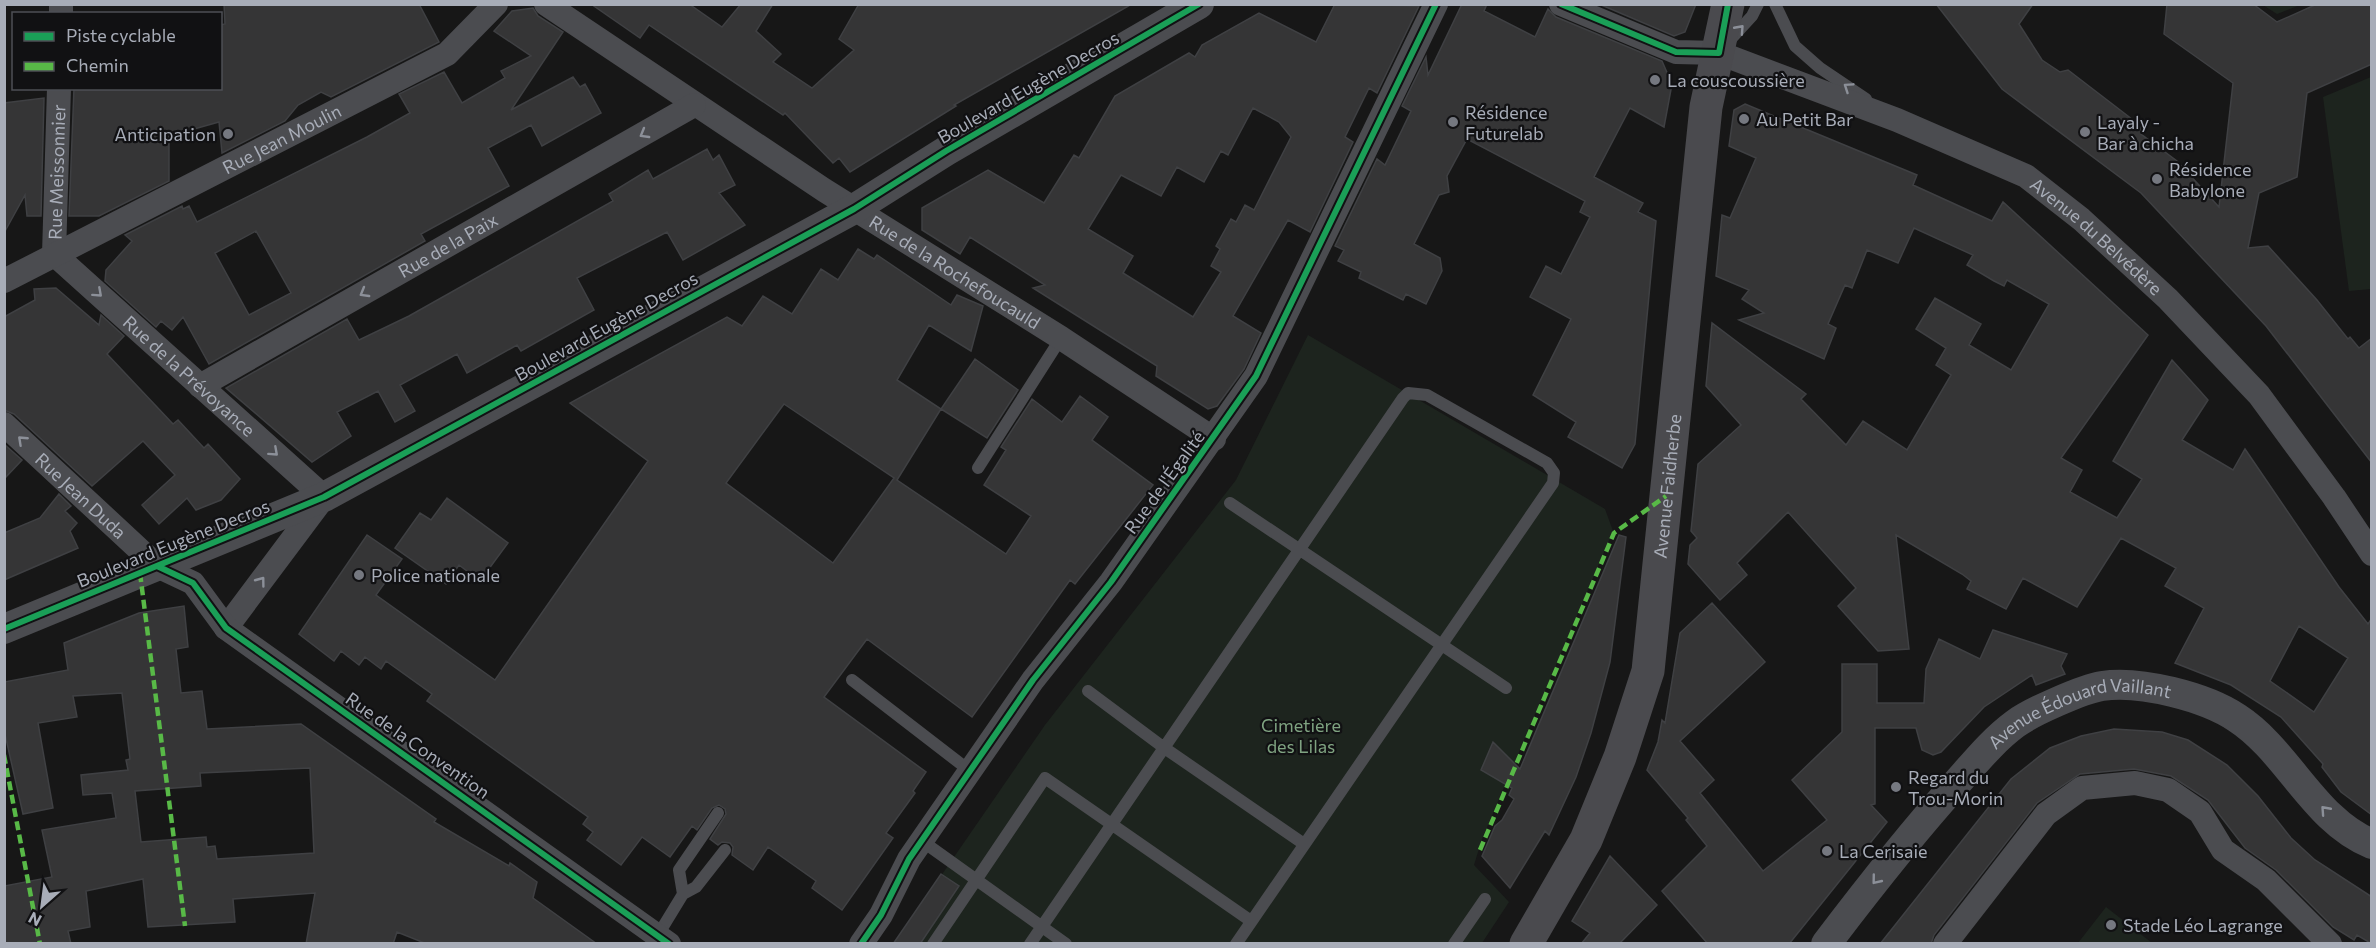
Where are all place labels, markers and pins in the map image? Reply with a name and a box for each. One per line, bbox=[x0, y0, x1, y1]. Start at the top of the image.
place label: La couscoussière bbox=[1667, 69, 1805, 91]
marker: La couscoussière bbox=[1648, 73, 1662, 87]
place label: Résidence Futurelab bbox=[1465, 101, 1547, 144]
place label: Au Petit Bar bbox=[1756, 108, 1853, 130]
place label: Layaly - Bar à chicha bbox=[2097, 111, 2194, 154]
marker: Au Petit Bar bbox=[1737, 112, 1751, 126]
marker: Résidence Futurelab bbox=[1446, 115, 1460, 129]
place label: Anticipation bbox=[115, 123, 216, 145]
marker: Layaly - Bar à chicha bbox=[2078, 125, 2092, 139]
marker: Anticipation bbox=[221, 127, 235, 141]
place label: Résidence Babylone bbox=[2169, 158, 2251, 201]
marker: Résidence Babylone bbox=[2150, 172, 2164, 186]
place label: Police nationale bbox=[371, 564, 500, 586]
marker: Police nationale bbox=[352, 568, 366, 582]
place label: Regard du Trou-Morin bbox=[1908, 766, 2003, 809]
marker: Regard du Trou-Morin bbox=[1889, 780, 1903, 794]
place label: La Cerisaie bbox=[1839, 840, 1928, 862]
marker: La Cerisaie bbox=[1820, 844, 1834, 858]
place label: Stade Léo Lagrange bbox=[2123, 914, 2283, 936]
marker: Stade Léo Lagrange bbox=[2104, 918, 2118, 932]

